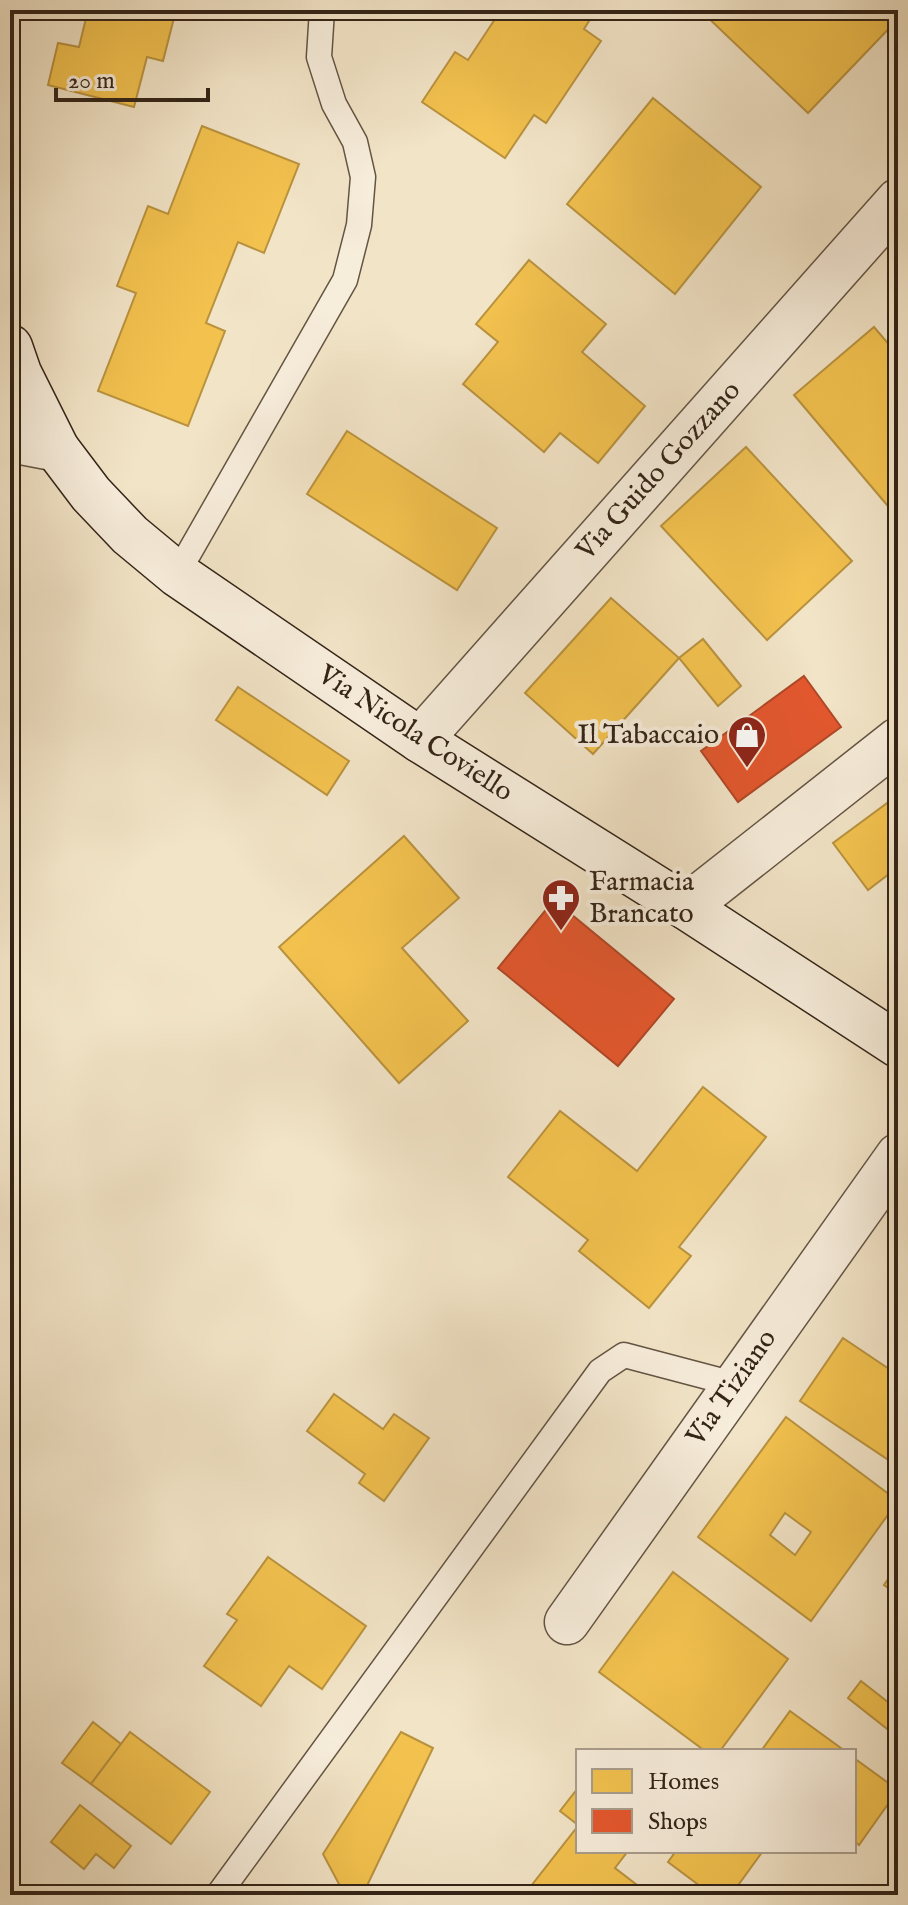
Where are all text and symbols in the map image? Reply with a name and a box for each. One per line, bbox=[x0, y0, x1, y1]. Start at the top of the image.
scale bar bbox=[56, 52, 208, 102]
text: 20 m bbox=[68, 66, 115, 97]
street label: Via Guido Gozzano bbox=[568, 374, 749, 569]
street label: Via Nicola Coviello bbox=[310, 657, 519, 810]
shop icon: Il Tabaccaio bbox=[726, 714, 768, 769]
place label: Il Tabaccaio bbox=[577, 718, 719, 753]
place label: Farmacia Brancato bbox=[589, 865, 695, 932]
pharmacy icon: Farmacia Brancato bbox=[540, 877, 582, 932]
street label: Via Tiziano bbox=[679, 1323, 785, 1454]
legend bbox=[576, 1749, 856, 1853]
text: Homes bbox=[648, 1767, 719, 1798]
text: Shops bbox=[648, 1807, 707, 1838]

